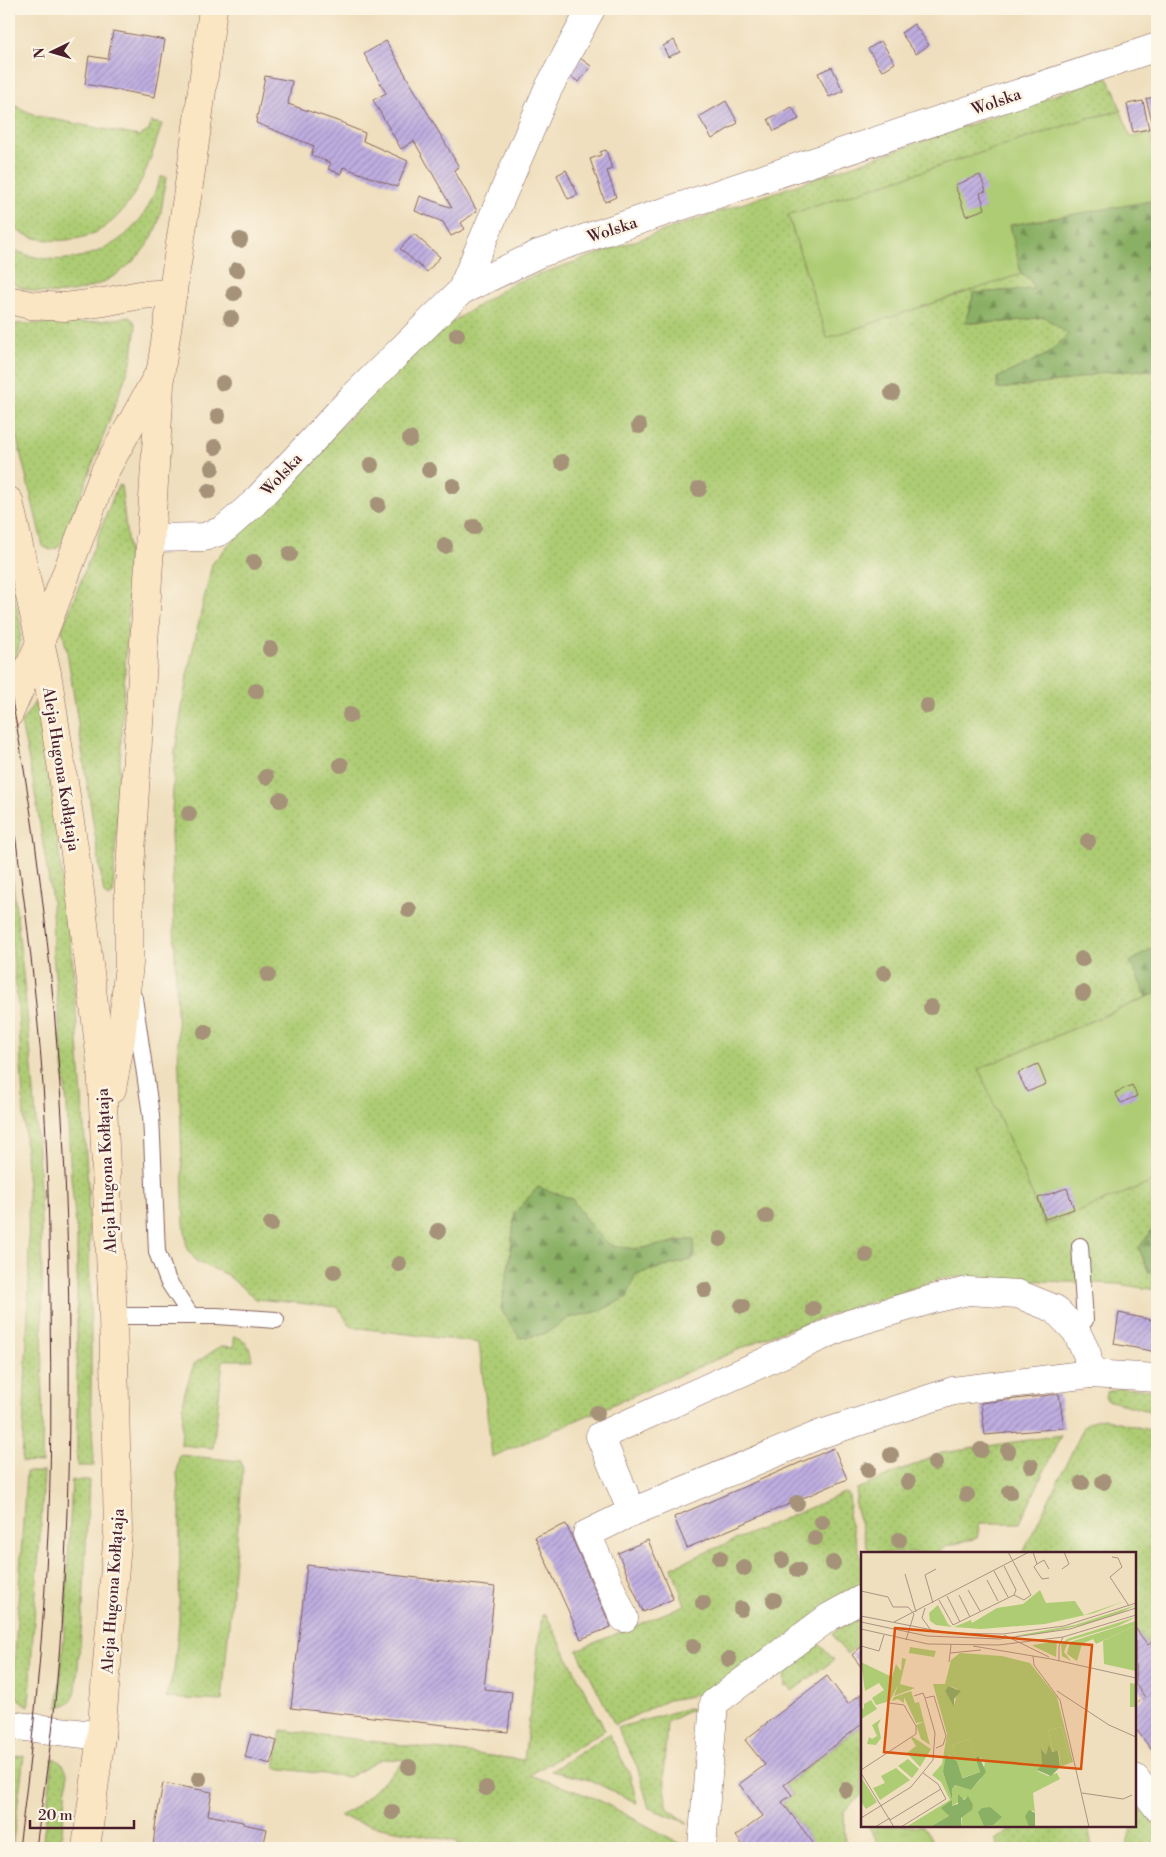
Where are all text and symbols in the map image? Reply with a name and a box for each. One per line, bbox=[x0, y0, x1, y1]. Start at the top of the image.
north arrow bbox=[28, 28, 78, 78]
text: N bbox=[31, 47, 49, 59]
street label: Wolska bbox=[968, 84, 1025, 120]
street label: Wolska bbox=[584, 212, 641, 248]
street label: Wolska bbox=[256, 449, 307, 501]
street label: Aleja Hugona Kołłątaja bbox=[38, 685, 84, 854]
street label: Aleja Hugona Kołłątaja bbox=[93, 1087, 121, 1255]
street label: Aleja Hugona Kołłątaja bbox=[97, 1507, 129, 1676]
inset map bbox=[861, 1552, 1136, 1827]
scale bar bbox=[30, 1797, 134, 1829]
text: 20 m bbox=[38, 1806, 73, 1825]

